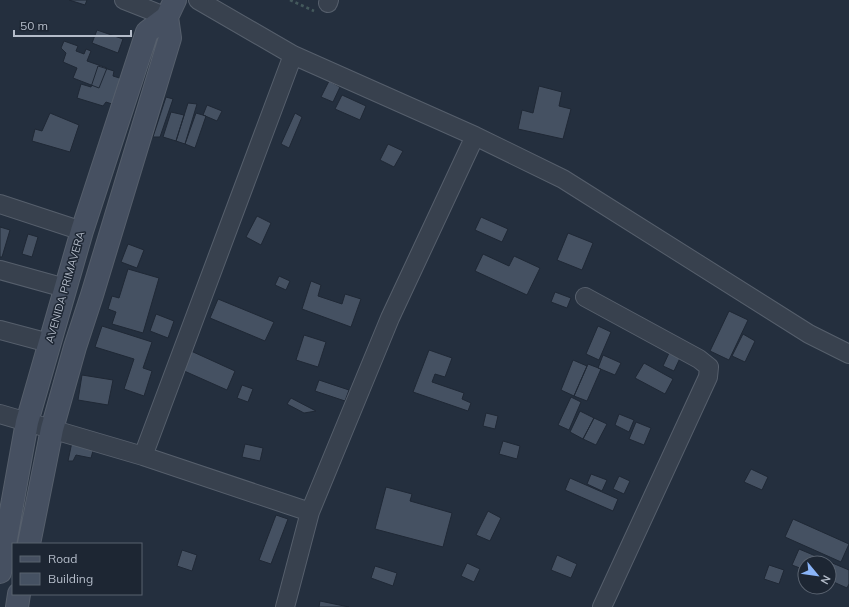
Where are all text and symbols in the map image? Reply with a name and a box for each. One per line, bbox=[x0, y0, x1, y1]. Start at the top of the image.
scale bar bbox=[14, 12, 131, 38]
text: 50 m bbox=[20, 18, 48, 33]
street label: AVENIDA PRIMAVERA bbox=[42, 229, 88, 345]
legend bbox=[12, 543, 142, 595]
text: Road bbox=[48, 551, 77, 566]
north arrow bbox=[797, 555, 837, 595]
text: Building bbox=[48, 571, 93, 586]
text: N bbox=[818, 573, 834, 587]

